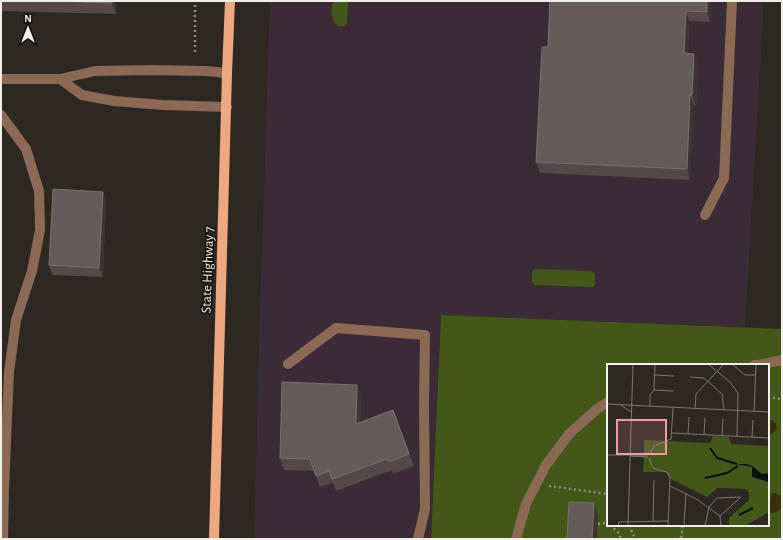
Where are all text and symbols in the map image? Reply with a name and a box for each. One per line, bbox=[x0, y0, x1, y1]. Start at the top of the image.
north arrow bbox=[8, 8, 48, 48]
text: N bbox=[24, 13, 32, 24]
street label: State Highway 7 bbox=[199, 226, 217, 314]
inset map bbox=[607, 364, 769, 526]

